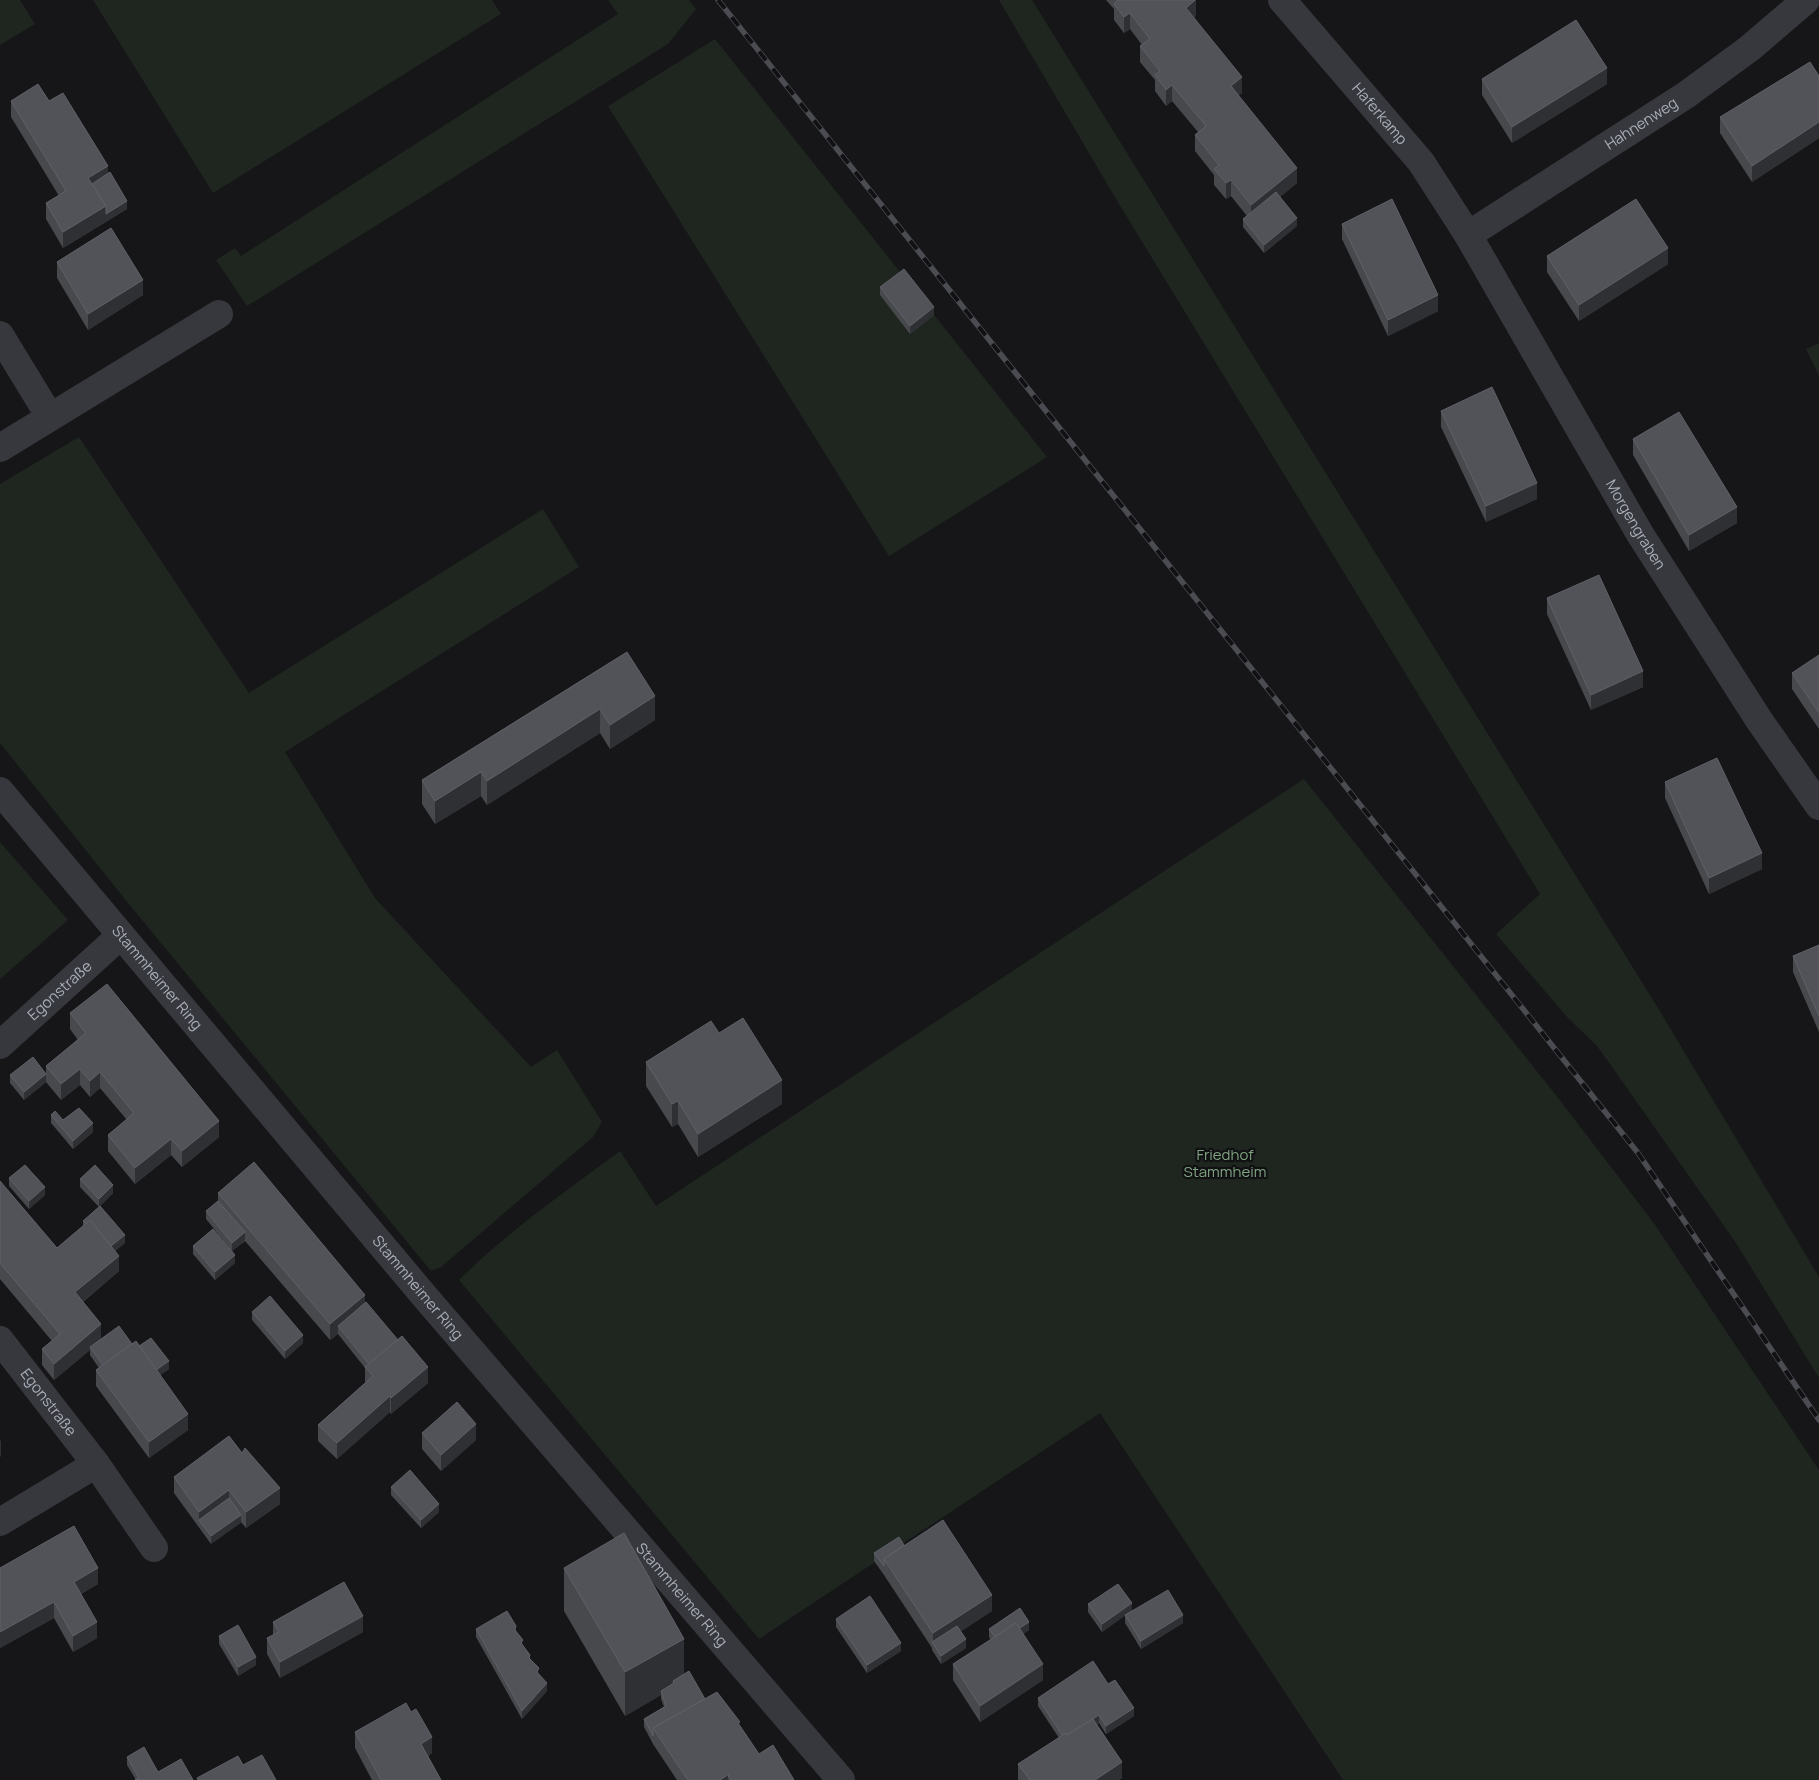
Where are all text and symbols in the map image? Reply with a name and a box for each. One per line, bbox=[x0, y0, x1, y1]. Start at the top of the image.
street label: Haferkamp bbox=[1348, 78, 1413, 149]
street label: Hahnenweg bbox=[1601, 92, 1682, 154]
street label: Morgengraben bbox=[1601, 476, 1671, 574]
street label: Stammheimer Ring bbox=[107, 921, 208, 1034]
street label: Egonstraße bbox=[23, 955, 97, 1025]
park label: Friedhof Stammheim bbox=[1184, 1144, 1266, 1182]
street label: Stammheimer Ring bbox=[368, 1231, 468, 1344]
street label: Egonstraße bbox=[16, 1364, 82, 1441]
street label: Stammheimer Ring bbox=[631, 1538, 733, 1651]

